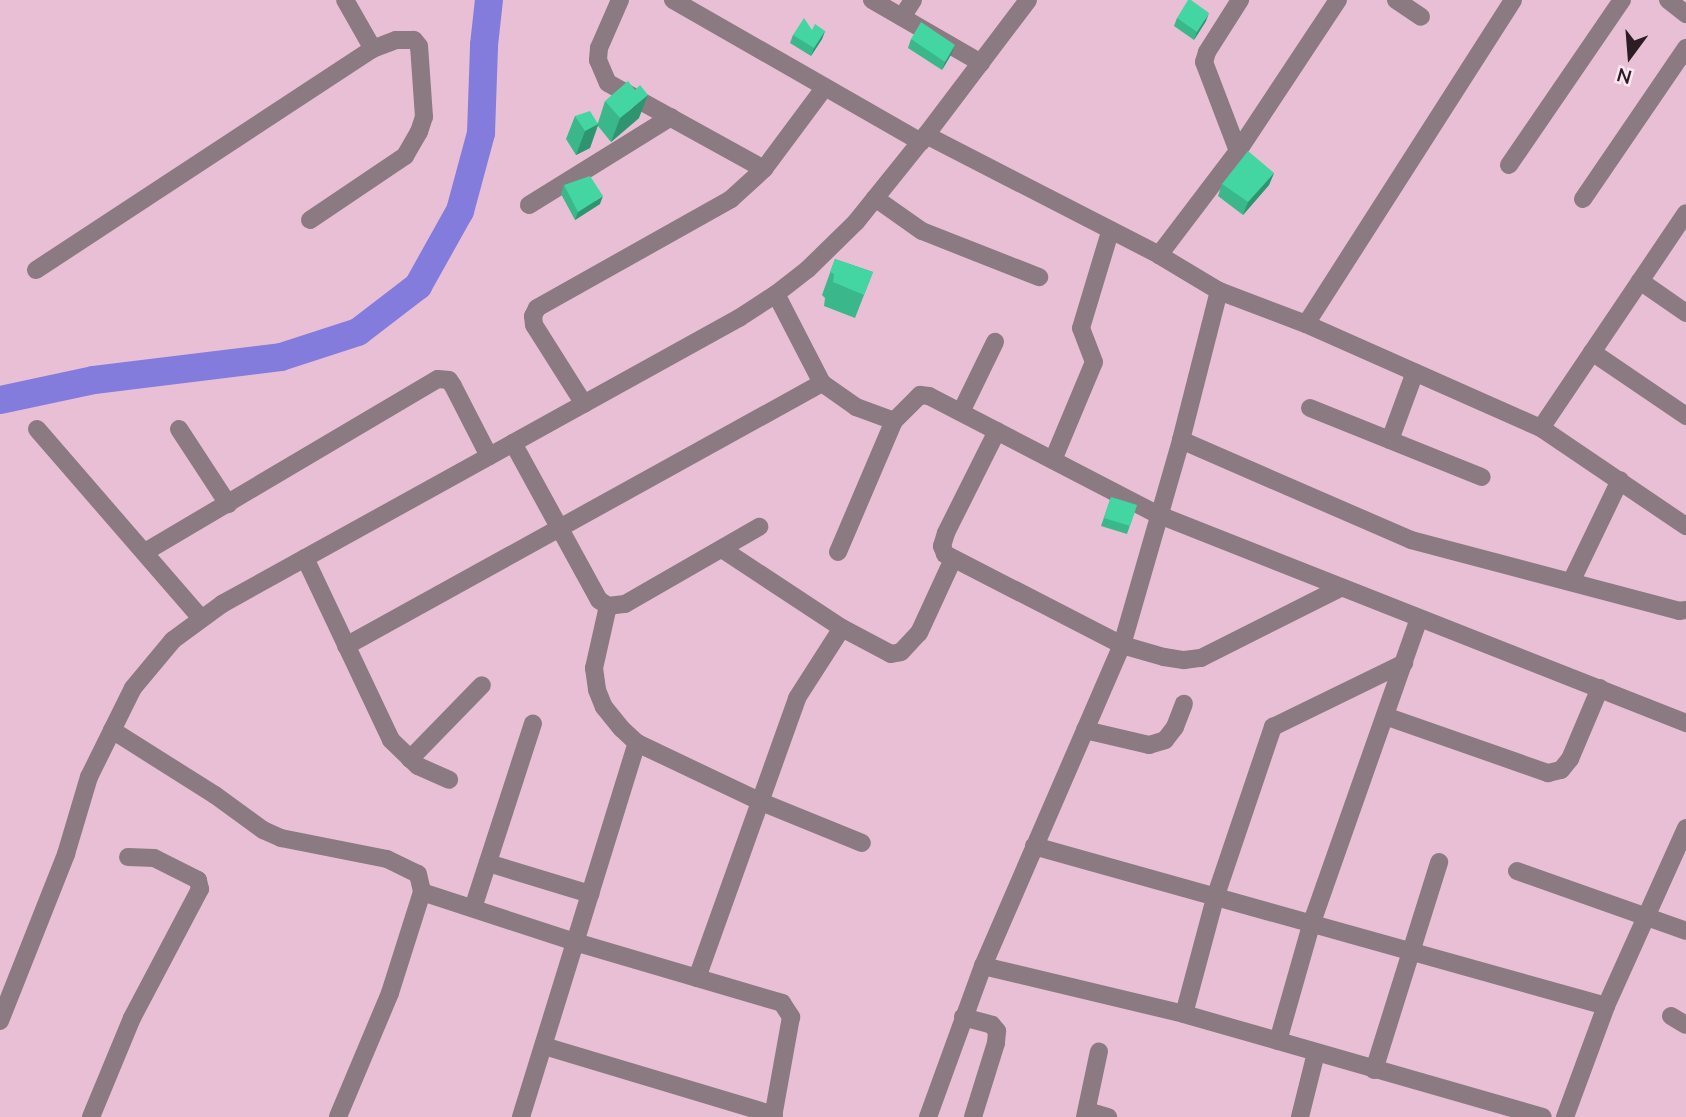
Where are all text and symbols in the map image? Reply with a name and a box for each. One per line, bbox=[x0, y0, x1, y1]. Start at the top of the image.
north arrow bbox=[1595, 21, 1665, 91]
text: N bbox=[1614, 63, 1634, 90]

